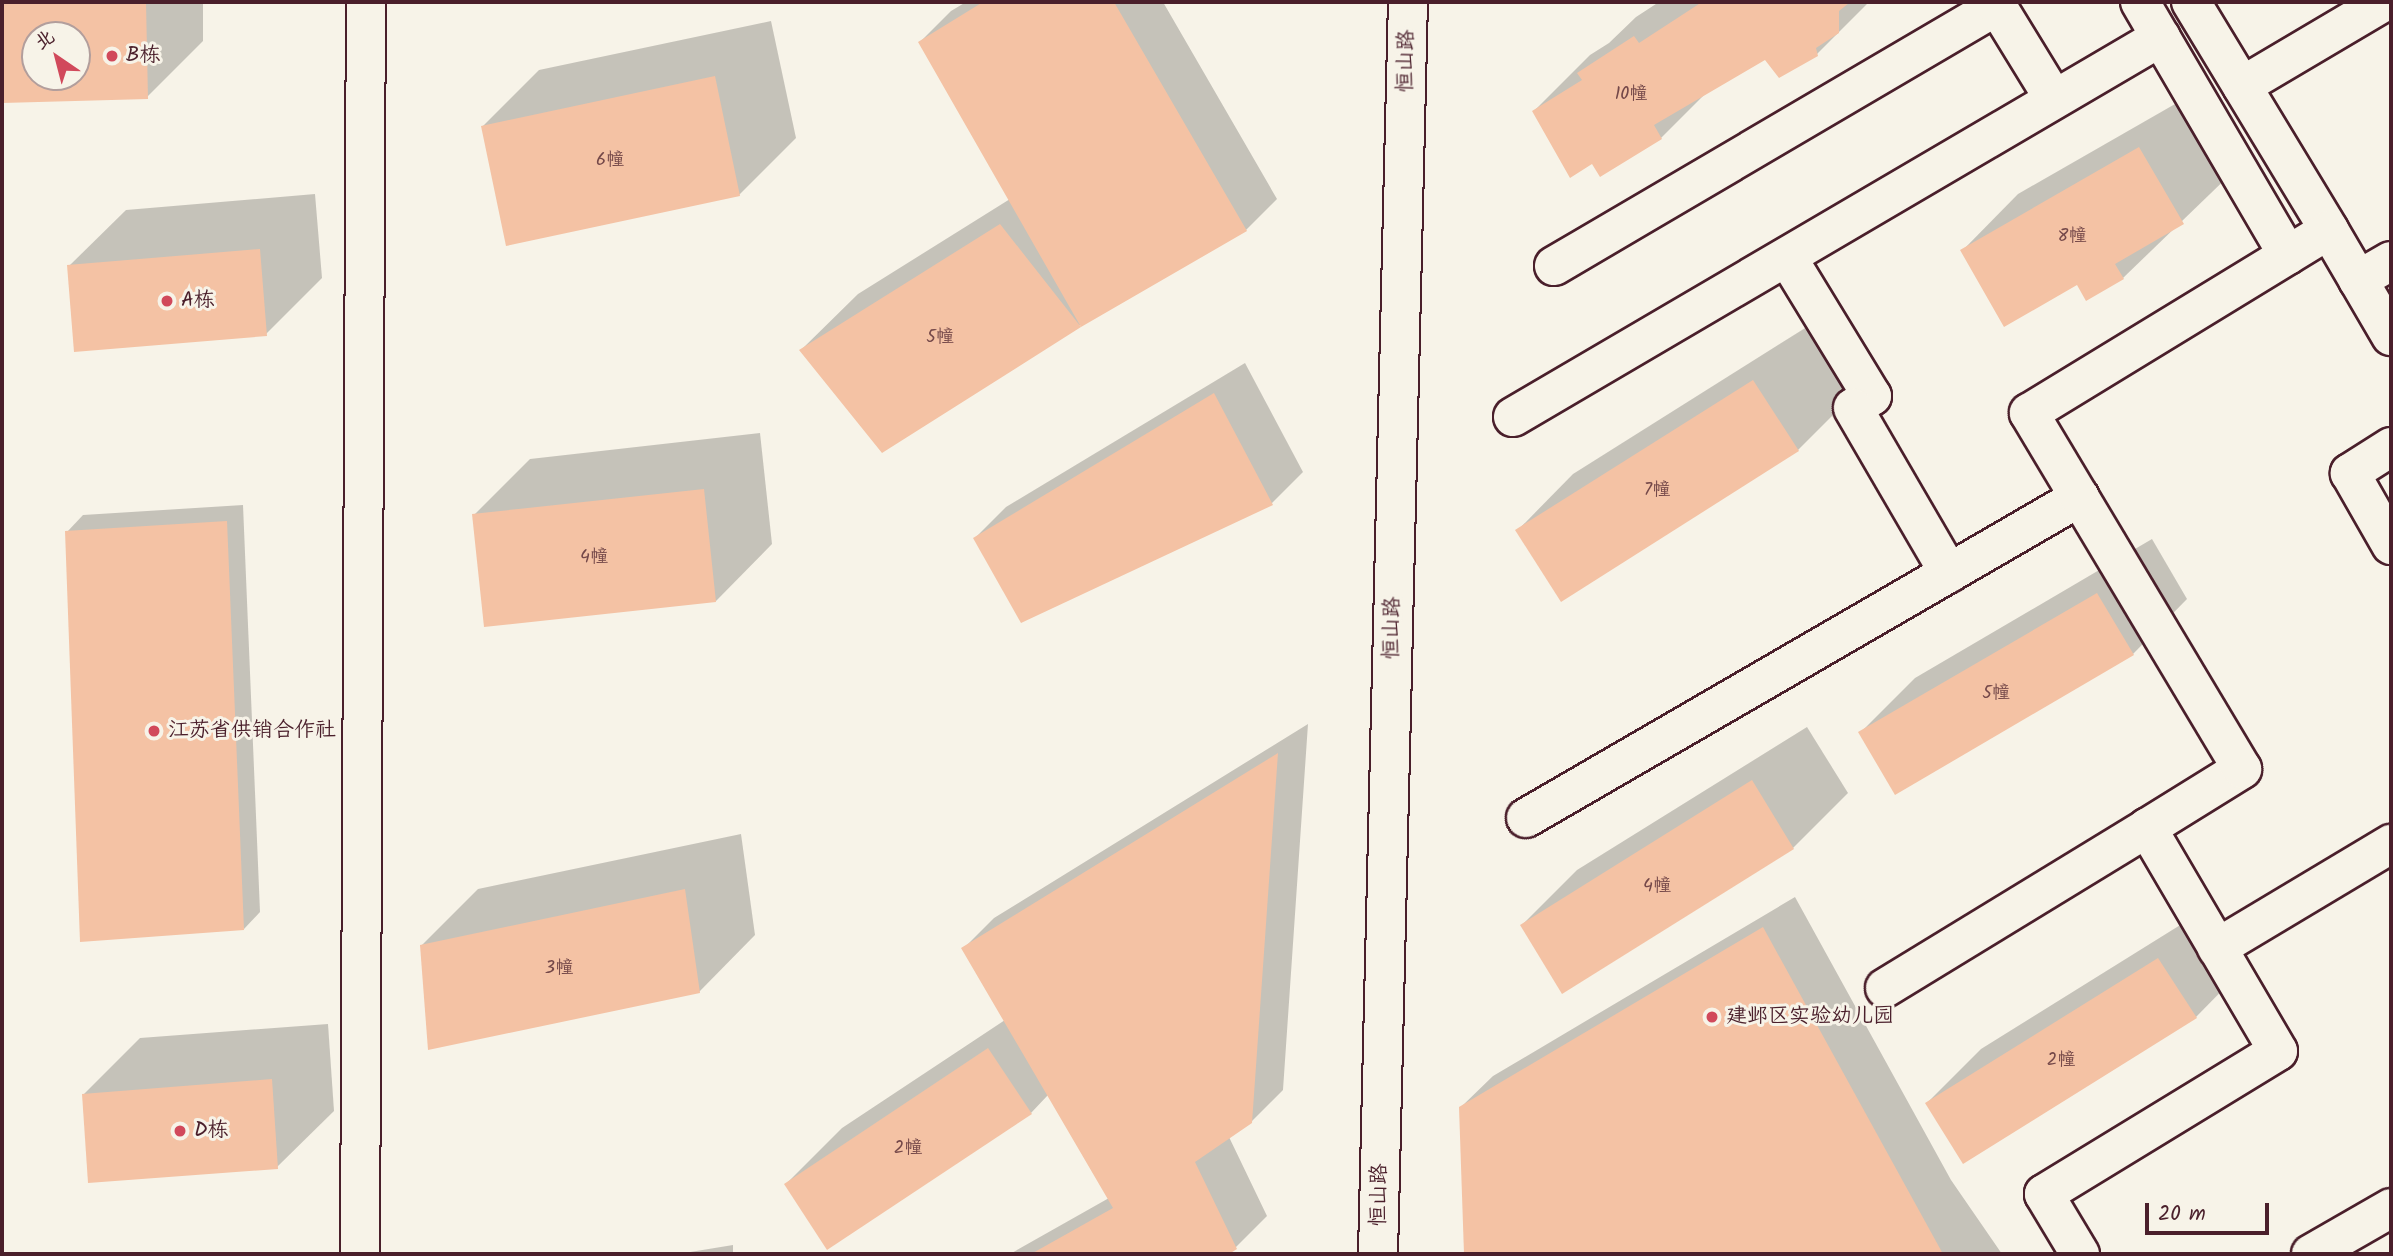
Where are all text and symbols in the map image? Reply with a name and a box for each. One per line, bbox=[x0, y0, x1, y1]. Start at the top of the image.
north arrow bbox=[21, 21, 91, 91]
text: 北 bbox=[29, 23, 61, 58]
street label: 恒山路 bbox=[1394, 29, 1420, 93]
place label: B栋 bbox=[126, 43, 160, 69]
marker: B栋 bbox=[104, 48, 120, 64]
house number: 10幢 bbox=[1615, 84, 1647, 106]
house number: 6幢 bbox=[596, 150, 624, 172]
house number: 8幢 bbox=[2058, 226, 2086, 248]
place label: A栋 bbox=[181, 288, 215, 314]
marker: A栋 bbox=[159, 293, 175, 309]
house number: 5幢 bbox=[926, 327, 954, 349]
house number: 7幢 bbox=[1644, 480, 1670, 502]
house number: 4幢 bbox=[580, 547, 608, 569]
street label: 恒山路 bbox=[1380, 596, 1406, 660]
house number: 5幢 bbox=[1982, 683, 2010, 705]
place label: 江苏省供销合作社 bbox=[168, 718, 336, 744]
marker: 江苏省供销合作社 bbox=[146, 723, 162, 739]
house number: 4幢 bbox=[1643, 876, 1671, 898]
house number: 3幢 bbox=[545, 958, 573, 980]
place label: 建邺区实验幼儿园 bbox=[1726, 1004, 1894, 1030]
marker: 建邺区实验幼儿园 bbox=[1704, 1009, 1720, 1025]
house number: 2幢 bbox=[2047, 1050, 2075, 1072]
place label: D栋 bbox=[194, 1118, 229, 1144]
marker: D栋 bbox=[172, 1123, 188, 1139]
house number: 2幢 bbox=[894, 1138, 922, 1160]
street label: 恒山路 bbox=[1367, 1163, 1393, 1227]
scale bar bbox=[2148, 1190, 2272, 1234]
text: 20 m bbox=[2158, 1198, 2206, 1231]

